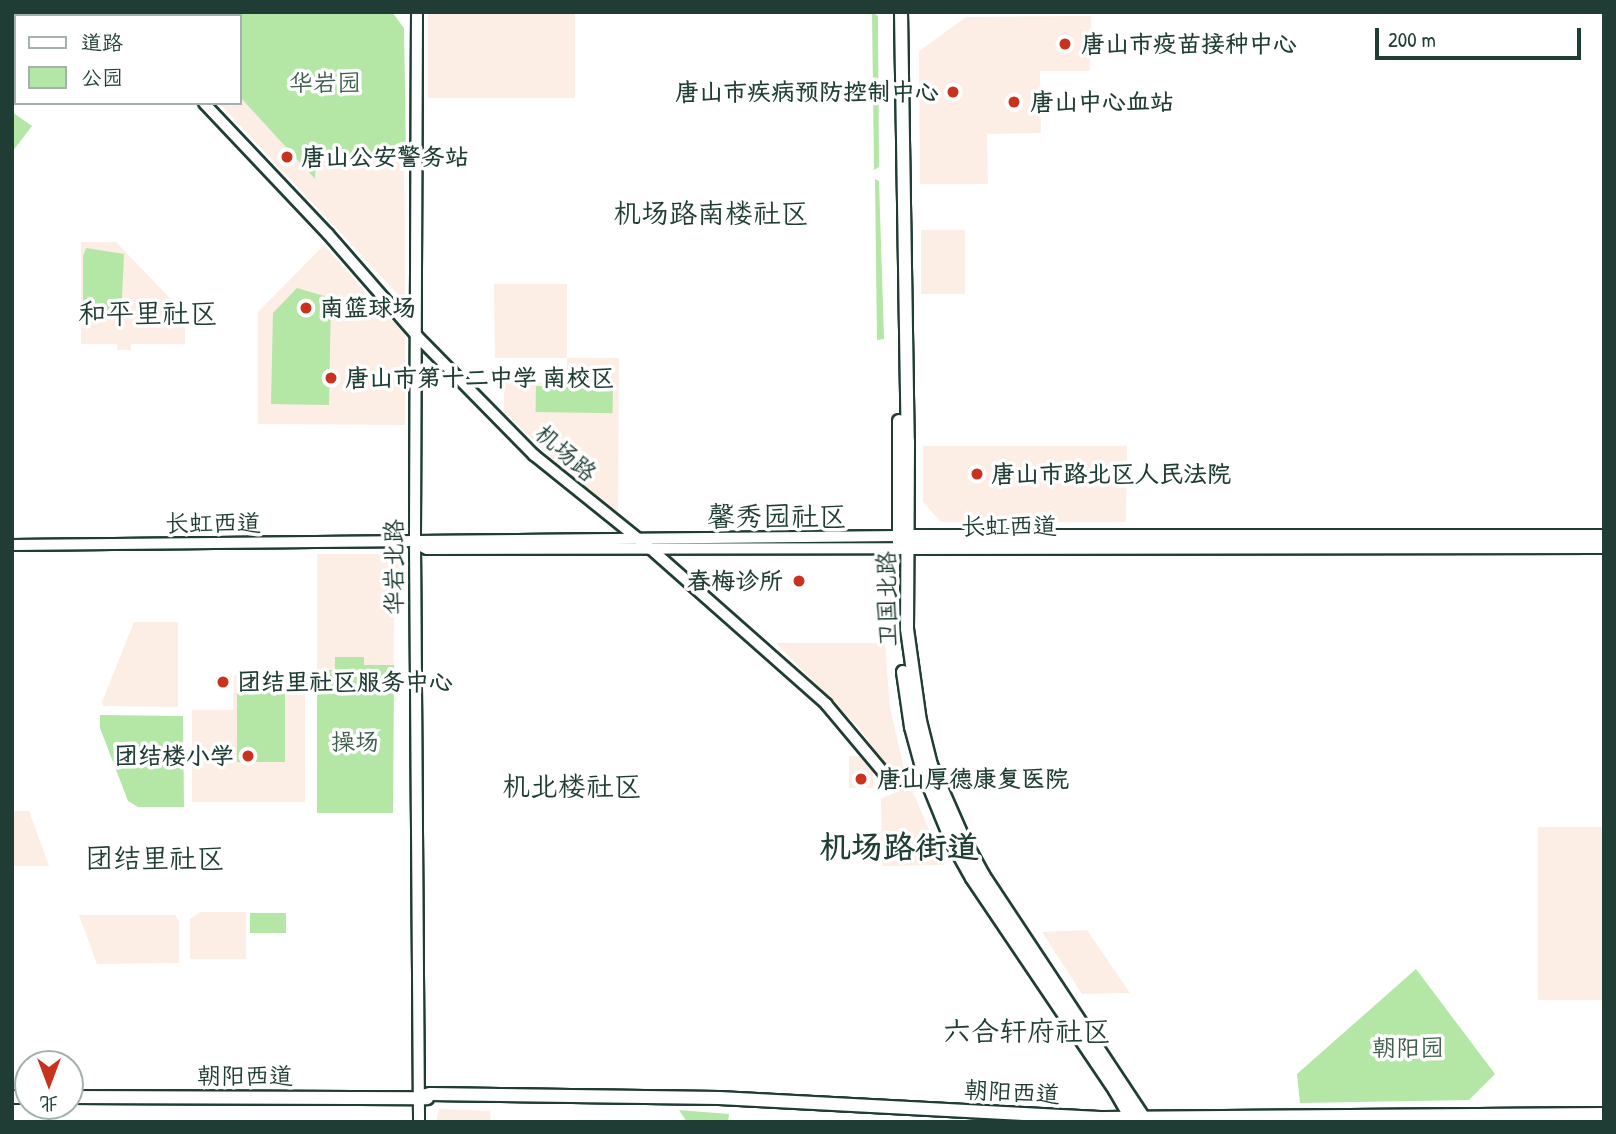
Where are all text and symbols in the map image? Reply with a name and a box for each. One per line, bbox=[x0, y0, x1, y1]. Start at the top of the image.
legend bbox=[14, 14, 242, 105]
scale bar bbox=[1378, 14, 1584, 58]
text: 200 m bbox=[1388, 25, 1436, 54]
text: 道路 bbox=[81, 28, 123, 57]
place label: 唐山市疫苗接种中心 bbox=[1081, 30, 1297, 58]
marker: 唐山市疫苗接种中心 bbox=[1055, 34, 1075, 54]
text: 公园 bbox=[81, 63, 123, 92]
park label: 华岩园 bbox=[289, 69, 361, 97]
place label: 唐山市疾病预防控制中心 bbox=[675, 78, 939, 106]
marker: 唐山市疾病预防控制中心 bbox=[945, 84, 961, 100]
place label: 唐山中心血站 bbox=[1030, 88, 1174, 116]
marker: 唐山中心血站 bbox=[1004, 92, 1024, 112]
place label: 唐山公安警务站 bbox=[301, 143, 469, 171]
marker: 唐山公安警务站 bbox=[279, 149, 295, 165]
district label: 机场路南楼社区 bbox=[613, 196, 809, 230]
place label: 南篮球场 bbox=[320, 294, 416, 322]
district label: 和平里社区 bbox=[78, 296, 218, 330]
marker: 南篮球场 bbox=[298, 300, 314, 316]
place label: 唐山市第十二中学 南校区 bbox=[345, 364, 615, 392]
marker: 唐山市第十二中学 南校区 bbox=[323, 370, 339, 386]
street label: 机场路 bbox=[529, 419, 603, 487]
place label: 唐山市路北区人民法院 bbox=[991, 460, 1231, 488]
marker: 唐山市路北区人民法院 bbox=[969, 466, 985, 482]
district label: 馨秀园社区 bbox=[707, 499, 847, 533]
street label: 长虹西道 bbox=[165, 509, 261, 537]
street label: 长虹西道 bbox=[961, 512, 1057, 540]
street label: 华岩北路 bbox=[380, 519, 408, 615]
street label: 卫国北路 bbox=[872, 551, 902, 647]
place label: 春梅诊所 bbox=[687, 567, 783, 595]
marker: 春梅诊所 bbox=[789, 571, 809, 591]
place label: 团结里社区服务中心 bbox=[237, 668, 453, 696]
marker: 团结里社区服务中心 bbox=[215, 674, 231, 690]
park label: 操场 bbox=[331, 728, 379, 756]
place label: 团结楼小学 bbox=[114, 742, 234, 770]
marker: 团结楼小学 bbox=[240, 748, 256, 764]
place label: 唐山厚德康复医院 bbox=[877, 765, 1069, 793]
district label: 机北楼社区 bbox=[502, 769, 642, 803]
marker: 唐山厚德康复医院 bbox=[851, 769, 871, 789]
district label: 机场路街道 bbox=[819, 828, 979, 866]
district label: 团结里社区 bbox=[85, 841, 225, 875]
district label: 六合轩府社区 bbox=[943, 1014, 1111, 1048]
park label: 朝阳园 bbox=[1372, 1034, 1444, 1062]
north arrow bbox=[14, 1050, 84, 1120]
street label: 朝阳西道 bbox=[197, 1062, 293, 1090]
street label: 朝阳西道 bbox=[963, 1075, 1061, 1109]
text: 北 bbox=[40, 1091, 59, 1117]

